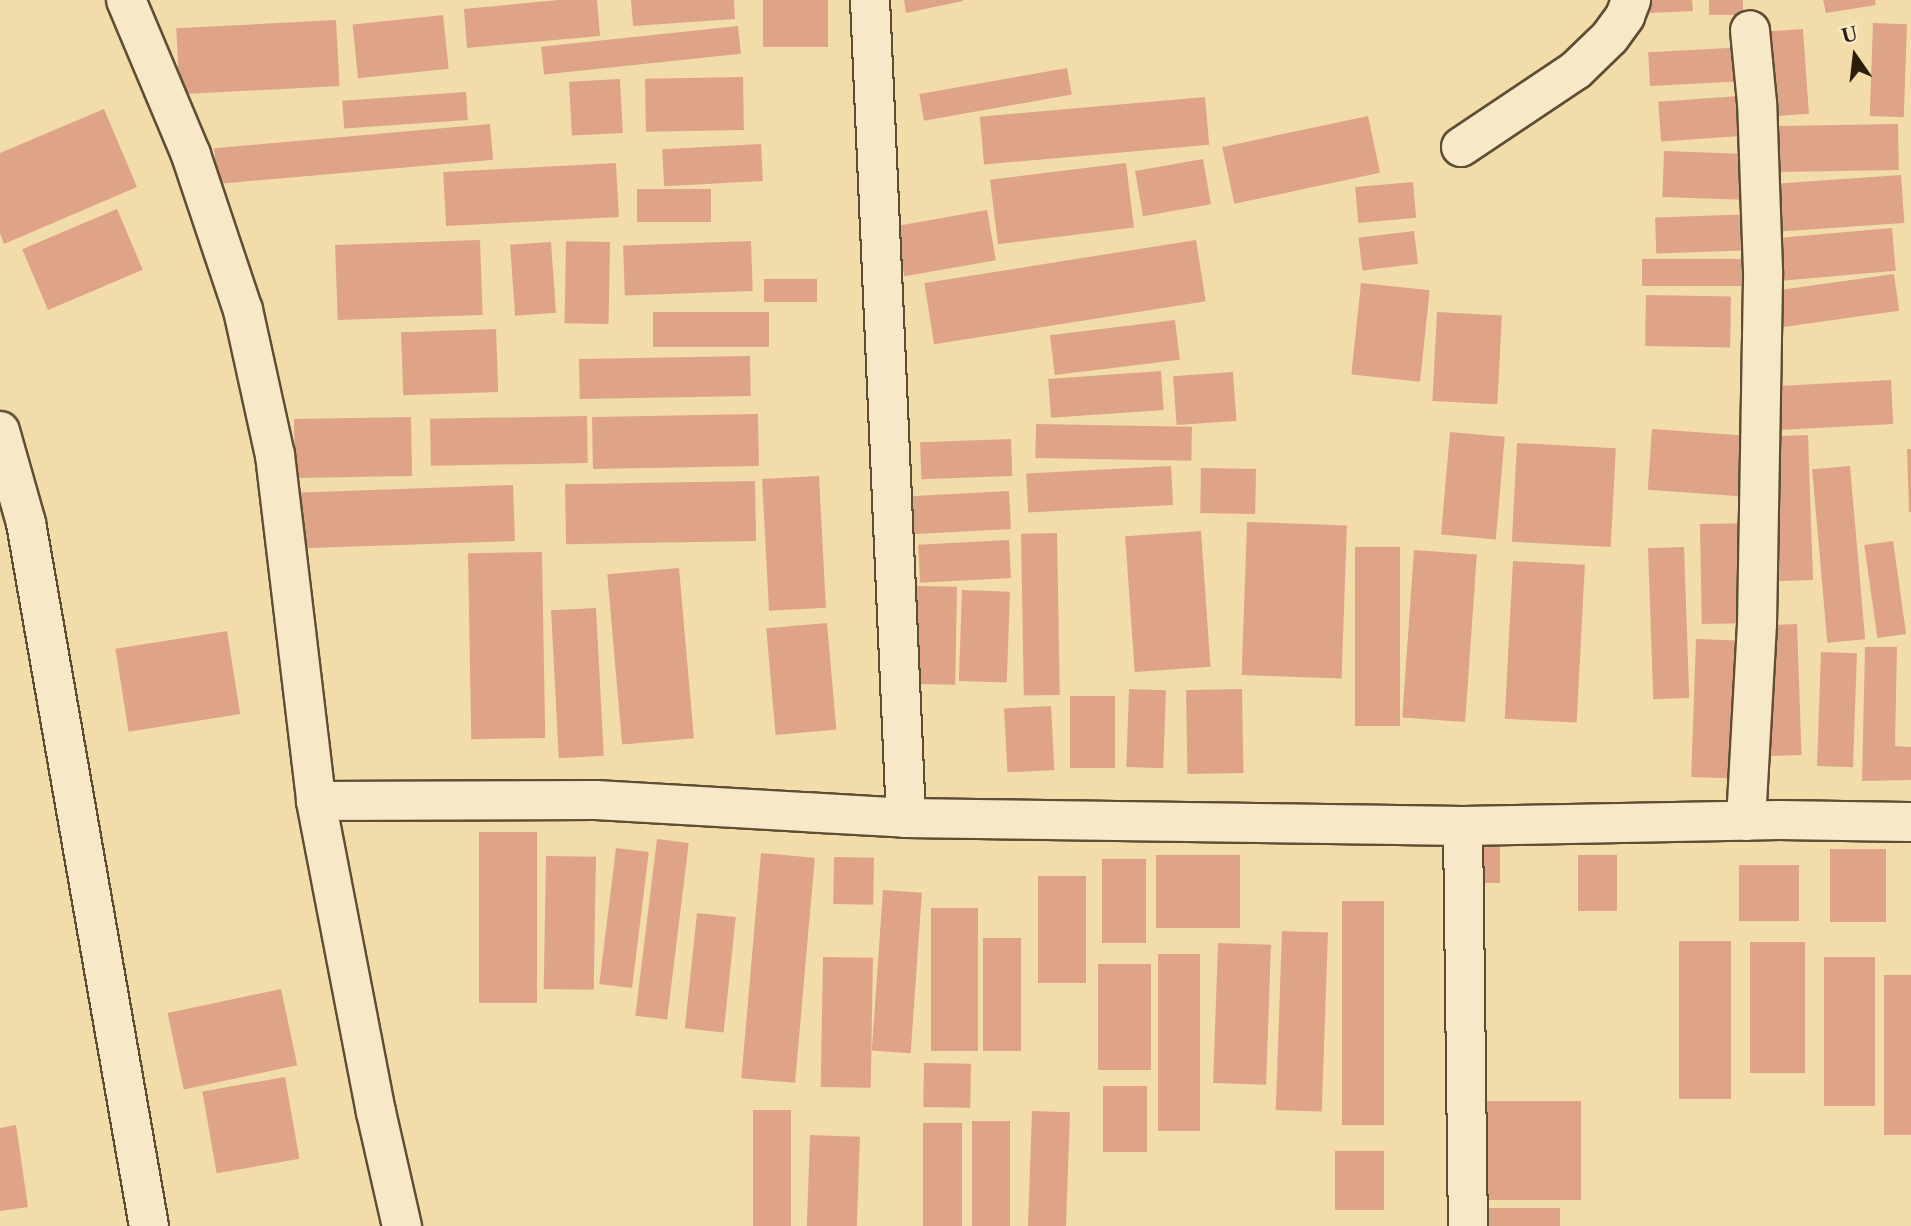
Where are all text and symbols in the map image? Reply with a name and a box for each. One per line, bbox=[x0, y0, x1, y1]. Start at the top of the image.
north arrow bbox=[1820, 21, 1890, 91]
text: U bbox=[1840, 22, 1860, 48]

